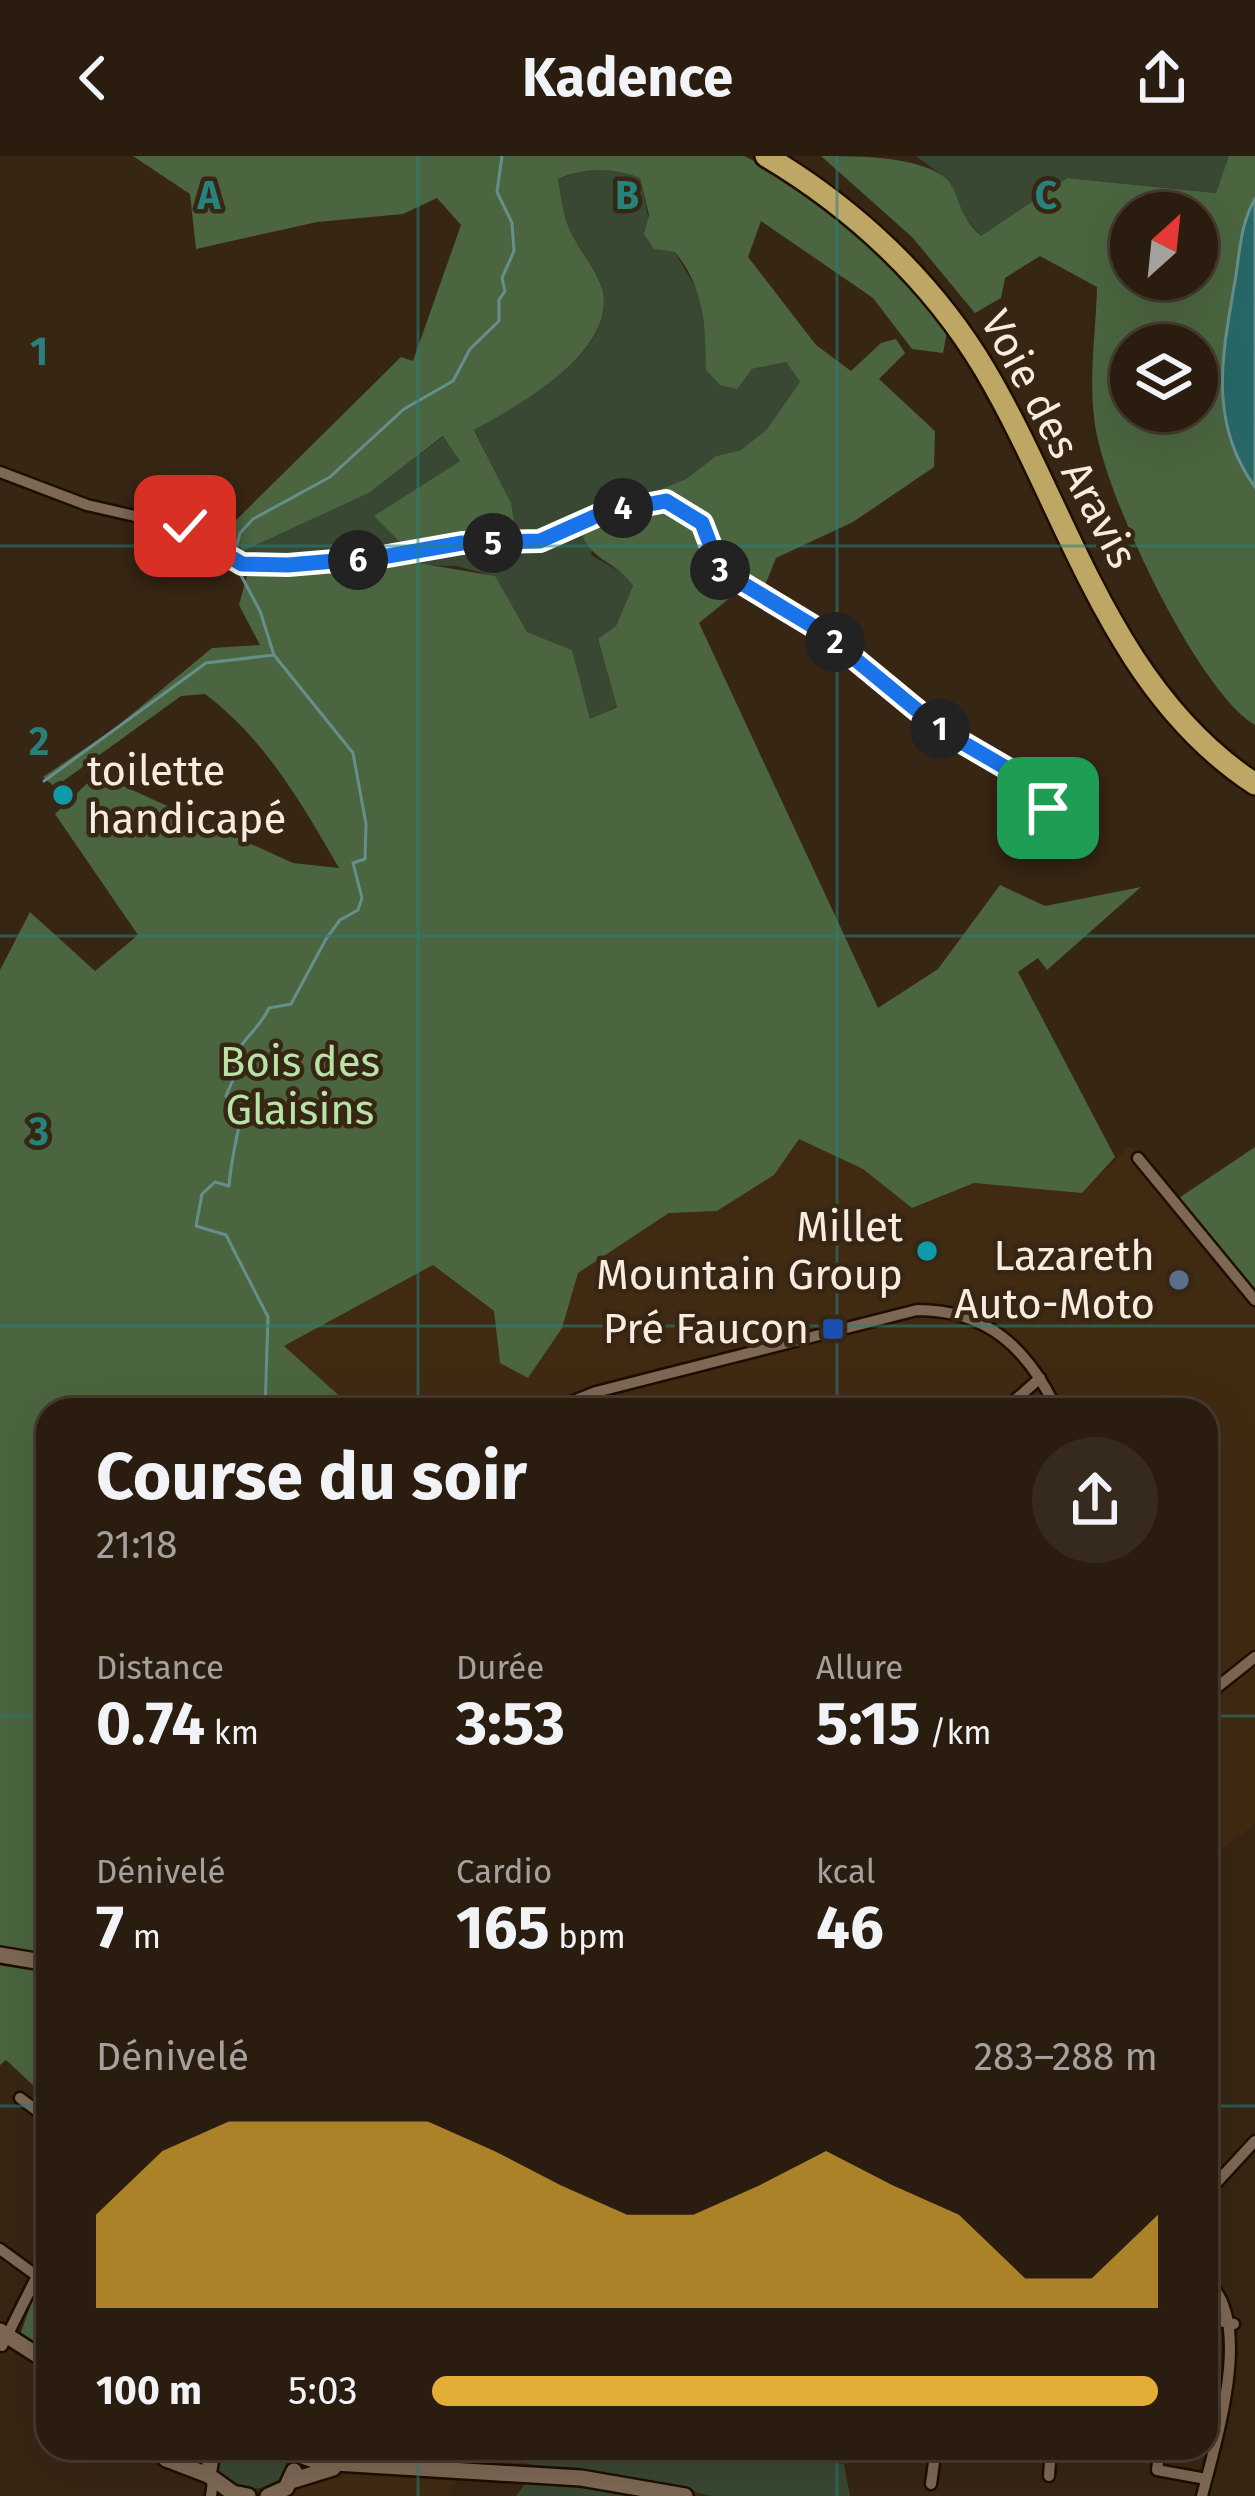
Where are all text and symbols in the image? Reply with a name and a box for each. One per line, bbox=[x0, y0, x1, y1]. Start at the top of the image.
icon: back bbox=[60, 45, 126, 111]
icon: share bbox=[1129, 45, 1195, 111]
text: Kadence bbox=[522, 46, 733, 110]
text: A bbox=[196, 173, 221, 219]
text: B bbox=[615, 173, 639, 219]
text: C bbox=[1035, 173, 1058, 219]
north arrow bbox=[1110, 192, 1218, 300]
map controls bbox=[1110, 192, 1218, 432]
street label: Voie des Aravis bbox=[970, 302, 1148, 576]
button: layers bbox=[1110, 324, 1218, 432]
text: 1 bbox=[30, 329, 48, 375]
pin bbox=[134, 475, 236, 577]
pin: 4 bbox=[593, 478, 653, 538]
text: 4 bbox=[614, 488, 632, 528]
icon: check bbox=[152, 493, 218, 559]
pin: 5 bbox=[463, 513, 523, 573]
text: 5 bbox=[484, 523, 502, 563]
pin: 6 bbox=[328, 530, 388, 590]
text: 6 bbox=[349, 540, 367, 580]
pin: 3 bbox=[690, 540, 750, 600]
text: 3 bbox=[711, 550, 729, 590]
pin: 2 bbox=[805, 612, 865, 672]
text: 2 bbox=[826, 622, 844, 662]
pin: 1 bbox=[910, 699, 970, 759]
text: 1 bbox=[932, 709, 948, 749]
text: 2 bbox=[29, 719, 49, 765]
place label: toilette handicapé bbox=[87, 746, 286, 844]
pin bbox=[997, 757, 1099, 859]
icon: arrive bbox=[1015, 775, 1081, 841]
marker: toilette handicapé bbox=[50, 782, 76, 808]
park label: Bois des Glaisins bbox=[220, 1037, 380, 1135]
text: 3 bbox=[28, 1109, 49, 1155]
place label: Millet Mountain Group bbox=[596, 1202, 904, 1300]
place label: Lazareth Auto-Moto bbox=[954, 1231, 1155, 1329]
marker: Millet Mountain Group bbox=[914, 1238, 940, 1264]
marker: Lazareth Auto-Moto bbox=[1166, 1267, 1192, 1293]
place label: Pré Faucon bbox=[603, 1304, 809, 1354]
marker: Pré Faucon bbox=[820, 1316, 846, 1342]
text: Course du soir bbox=[96, 1437, 527, 1516]
button: share bbox=[1032, 1437, 1158, 1563]
text: 21:18 bbox=[96, 1522, 177, 1568]
text: Distance bbox=[96, 1648, 224, 1688]
text: Durée bbox=[456, 1648, 544, 1688]
text: Allure bbox=[816, 1648, 903, 1688]
text: 0.74 bbox=[96, 1688, 205, 1760]
text: 3:53 bbox=[456, 1688, 565, 1760]
text: 5:15 bbox=[816, 1688, 921, 1760]
text: km bbox=[205, 1713, 259, 1753]
text: /km bbox=[921, 1713, 992, 1753]
text: Dénivelé bbox=[96, 1852, 225, 1892]
text: Cardio bbox=[456, 1852, 552, 1892]
text: kcal bbox=[816, 1852, 875, 1892]
text: 7 bbox=[96, 1892, 124, 1964]
text: 165 bbox=[456, 1892, 550, 1964]
text: 46 bbox=[816, 1892, 884, 1964]
text: m bbox=[124, 1917, 161, 1957]
text: bpm bbox=[550, 1917, 626, 1957]
text: Dénivelé bbox=[96, 2034, 249, 2080]
text: 283–288 m bbox=[974, 2034, 1158, 2080]
text: 100 m bbox=[96, 2368, 202, 2414]
text: 5:03 bbox=[288, 2368, 358, 2414]

